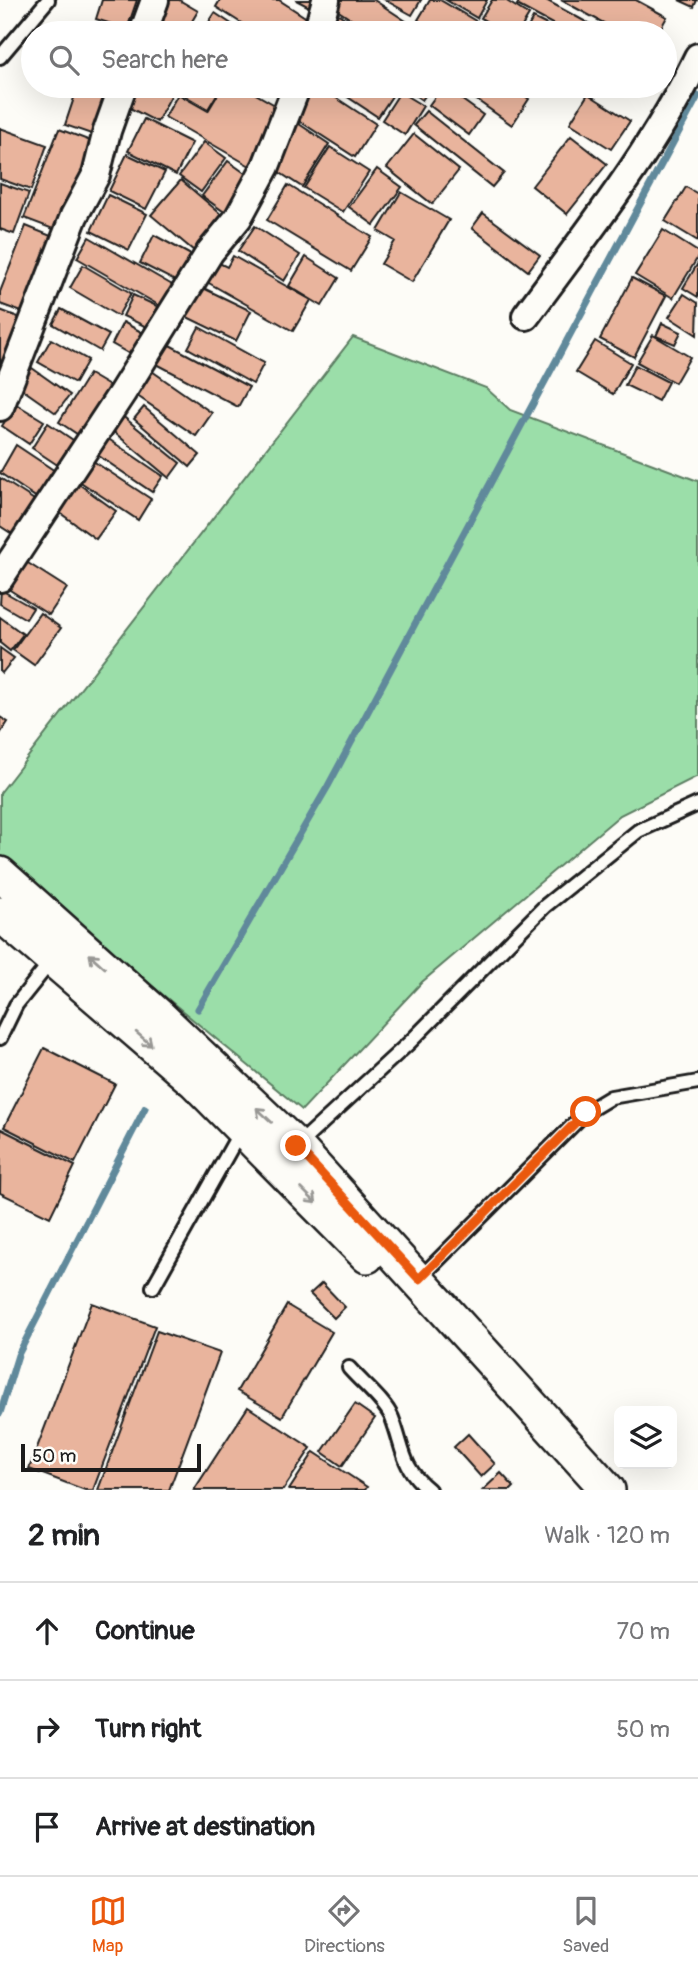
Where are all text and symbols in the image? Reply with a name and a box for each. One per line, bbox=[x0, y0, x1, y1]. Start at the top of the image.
search box bbox=[21, 21, 677, 98]
icon: search bbox=[45, 41, 83, 79]
text: Search here bbox=[101, 44, 228, 76]
one-way arrow bbox=[88, 953, 106, 969]
one-way arrow bbox=[135, 1031, 153, 1047]
route start bbox=[570, 1096, 601, 1127]
one-way arrow bbox=[255, 1107, 272, 1124]
route end bbox=[280, 1130, 311, 1161]
one-way arrow bbox=[300, 1187, 317, 1204]
map controls bbox=[614, 1406, 677, 1469]
button: layers bbox=[614, 1406, 677, 1469]
scale bar bbox=[21, 1441, 201, 1473]
text: 50 m bbox=[32, 1444, 76, 1468]
text: 2 min bbox=[28, 1517, 100, 1554]
text: Walk · 120 m bbox=[544, 1521, 670, 1550]
icon: ahead bbox=[28, 1612, 66, 1650]
text: Continue bbox=[95, 1615, 195, 1647]
text: 70 m bbox=[617, 1617, 670, 1646]
icon: right bbox=[28, 1710, 66, 1748]
text: Turn right bbox=[95, 1713, 201, 1745]
text: 50 m bbox=[616, 1715, 670, 1744]
icon: arrive bbox=[28, 1808, 66, 1846]
text: Arrive at destination bbox=[95, 1811, 315, 1843]
tab: Map bbox=[89, 1892, 127, 1958]
tab: Directions bbox=[304, 1892, 385, 1958]
tab: Saved bbox=[562, 1892, 609, 1958]

